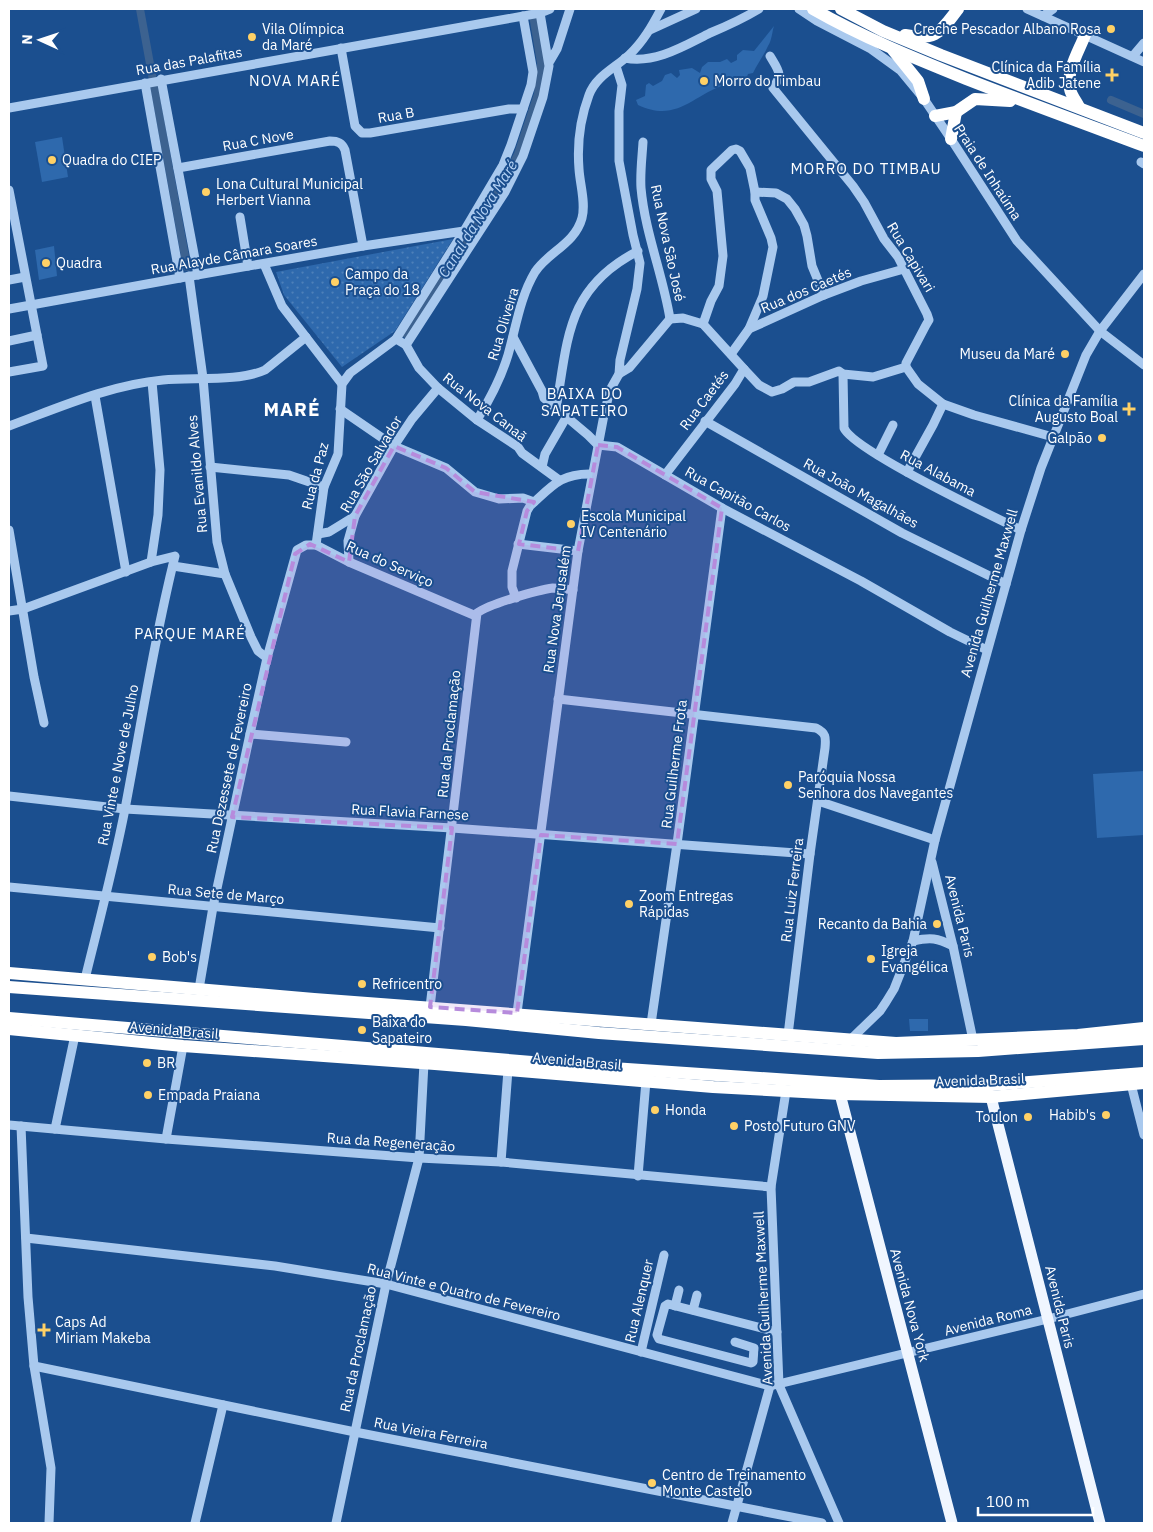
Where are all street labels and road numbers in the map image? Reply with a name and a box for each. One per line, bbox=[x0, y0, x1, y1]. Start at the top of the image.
street label: Rua das Palafitas bbox=[134, 43, 244, 79]
street label: Rua B bbox=[376, 103, 416, 127]
street label: Praia de Inhaúma bbox=[950, 121, 1026, 224]
street label: Rua C Nove bbox=[221, 125, 295, 155]
street label: Rua Nova São José bbox=[647, 183, 689, 303]
street label: Rua Capivari bbox=[883, 219, 939, 295]
street label: Rua Alayde Câmara Soares bbox=[149, 231, 319, 279]
street label: Rua dos Caetés bbox=[758, 263, 854, 317]
street label: Rua Oliveira bbox=[483, 285, 523, 363]
street label: Rua Caetés bbox=[675, 366, 733, 434]
street label: Rua Nova Canaã bbox=[439, 369, 531, 446]
street label: Rua São Salvador bbox=[336, 412, 406, 516]
street label: Rua Evanildo Alves bbox=[183, 414, 211, 534]
street label: Rua da Paz bbox=[297, 440, 333, 512]
street label: Rua Alabama bbox=[897, 446, 979, 501]
street label: Rua João Magalhães bbox=[800, 454, 922, 532]
street label: Rua Capitão Carlos bbox=[682, 462, 794, 536]
street label: Avenida Guilherme Maxwell bbox=[956, 507, 1022, 679]
street label: Rua do Serviço bbox=[344, 537, 436, 591]
street label: Rua Nova Jerusalém bbox=[539, 544, 575, 674]
street label: Rua da Proclamação bbox=[433, 669, 465, 799]
street label: Rua Dezessete de Fevereiro bbox=[202, 681, 256, 855]
street label: Rua Vinte e Nove de Julho bbox=[94, 683, 142, 847]
street label: Rua Guilherme Frota bbox=[657, 698, 691, 829]
street label: Rua Flavia Farnese bbox=[351, 800, 470, 824]
street label: Rua Luiz Ferreira bbox=[777, 836, 807, 943]
street label: Avenida Paris bbox=[941, 873, 979, 959]
street label: Rua Sete de Março bbox=[167, 880, 285, 908]
street label: Avenida Brasil bbox=[129, 1017, 219, 1043]
street label: Avenida Brasil bbox=[532, 1048, 622, 1074]
street label: Avenida Brasil bbox=[935, 1069, 1025, 1091]
street label: Rua da Regeneração bbox=[326, 1129, 456, 1155]
street label: Avenida Guilherme Maxwell bbox=[749, 1210, 777, 1386]
street label: Avenida Nova York bbox=[886, 1246, 934, 1364]
street label: Rua Alenquer bbox=[621, 1258, 657, 1344]
street label: Rua Vinte e Quatro de Fevereiro bbox=[365, 1259, 563, 1325]
street label: Avenida Paris bbox=[1041, 1264, 1079, 1350]
street label: Rua da Proclamação bbox=[336, 1284, 380, 1414]
street label: Avenida Roma bbox=[942, 1300, 1034, 1340]
street label: Rua Vieira Ferreira bbox=[372, 1413, 490, 1453]

